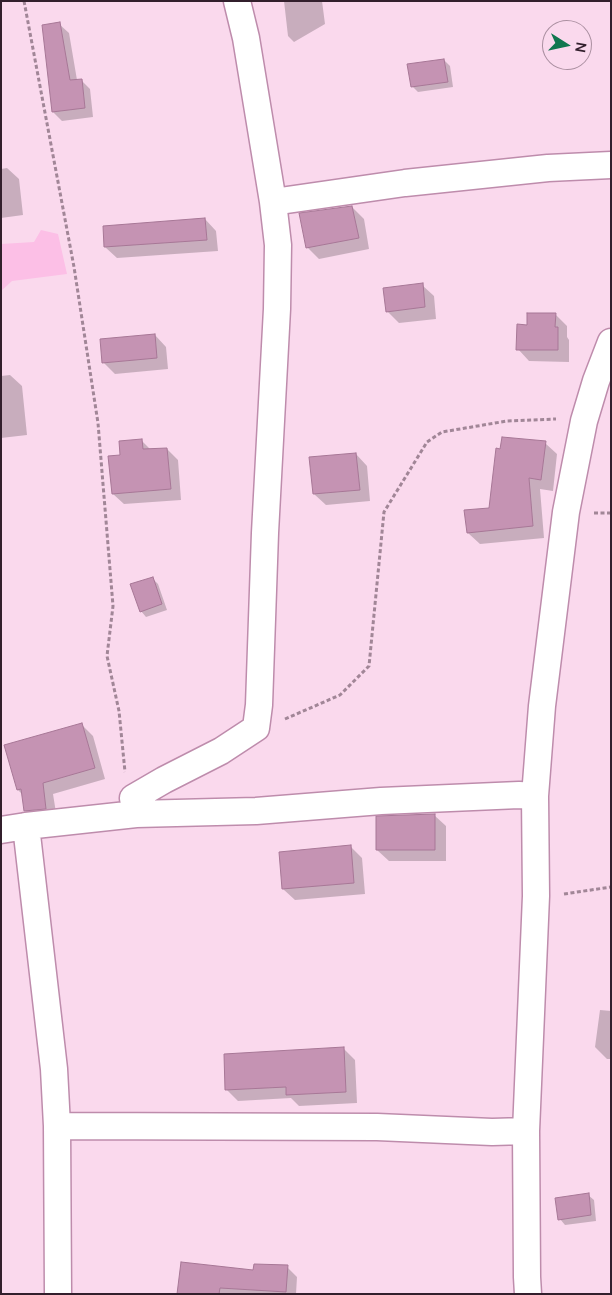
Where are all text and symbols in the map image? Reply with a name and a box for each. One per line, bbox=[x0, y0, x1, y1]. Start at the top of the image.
north arrow bbox=[542, 20, 592, 70]
text: N bbox=[571, 41, 592, 54]

